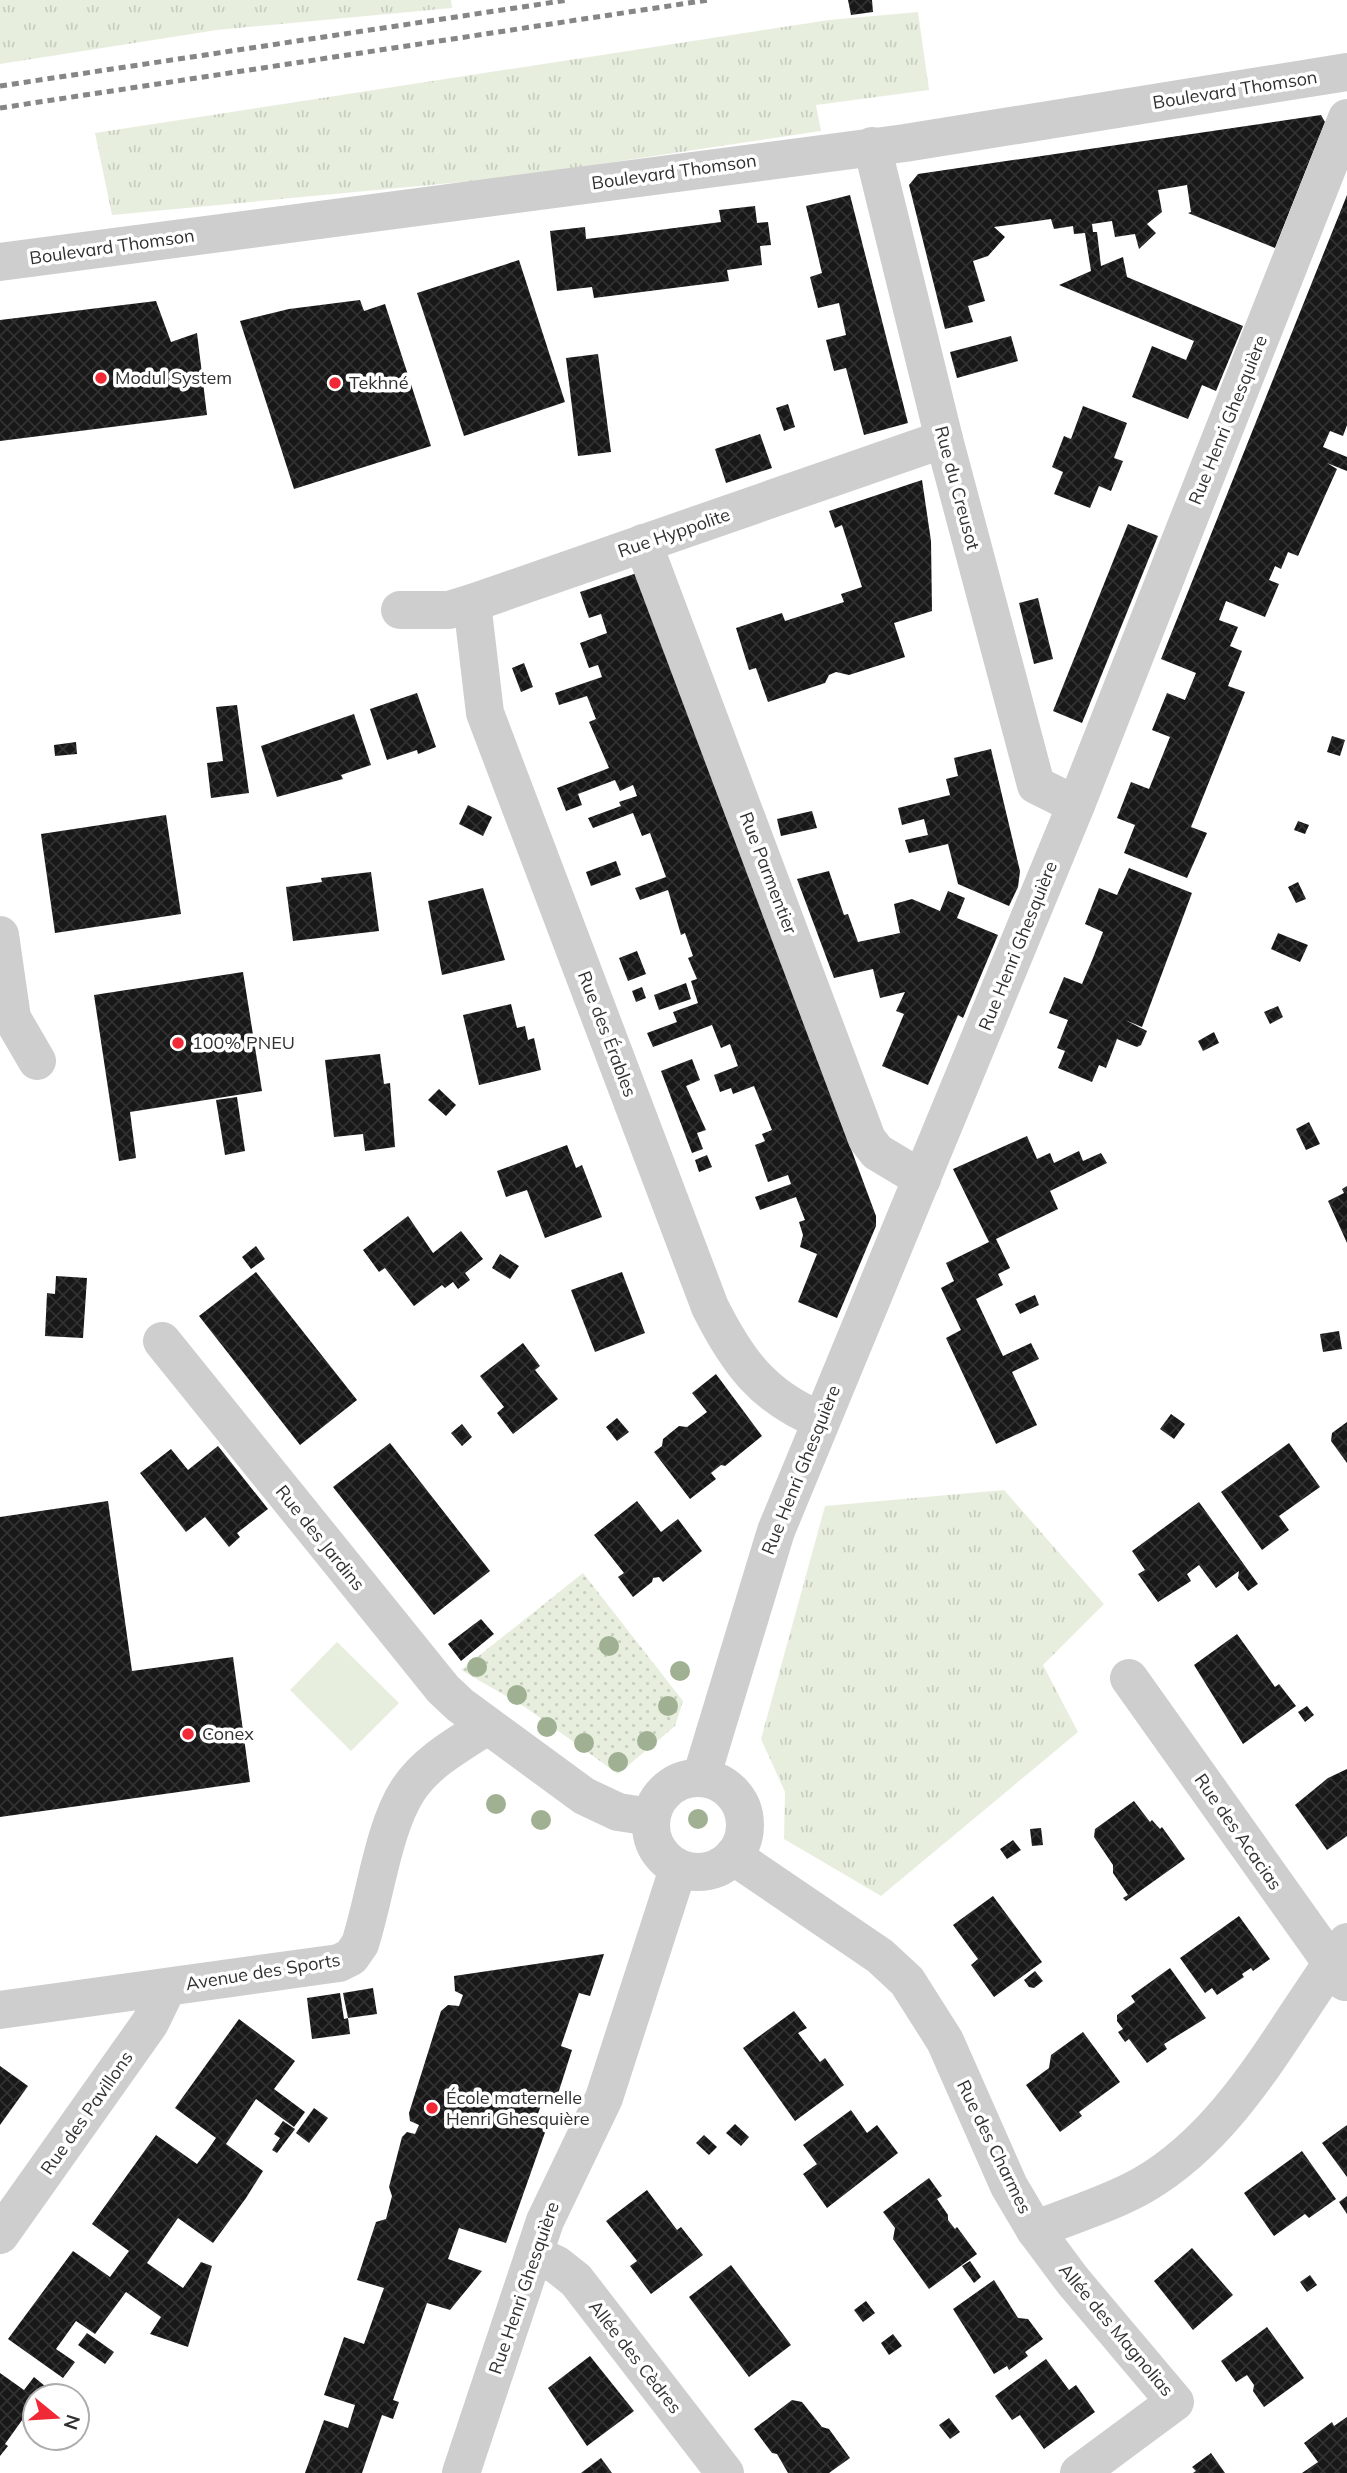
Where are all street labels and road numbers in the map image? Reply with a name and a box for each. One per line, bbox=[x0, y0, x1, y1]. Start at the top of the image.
street label: Boulevard Thomson bbox=[1151, 65, 1319, 114]
street label: Boulevard Thomson bbox=[590, 149, 758, 194]
street label: Boulevard Thomson bbox=[28, 224, 196, 269]
street label: Rue Henri Ghesquière bbox=[1183, 332, 1272, 508]
street label: Rue du Creusot bbox=[930, 423, 985, 552]
street label: Rue Hyppolite bbox=[615, 503, 733, 562]
street label: Rue Parmentier bbox=[735, 808, 802, 938]
street label: Rue Henri Ghesquière bbox=[973, 858, 1062, 1034]
street label: Rue des Érables bbox=[573, 968, 642, 1100]
street label: Rue Henri Ghesquière bbox=[756, 1382, 845, 1558]
street label: Rue des Jardins bbox=[271, 1480, 370, 1595]
street label: Rue des Acacias bbox=[1190, 1769, 1287, 1895]
street label: Avenue des Sports bbox=[184, 1948, 342, 1995]
street label: Rue des Pavillons bbox=[35, 2046, 138, 2179]
street label: Rue des Charmes bbox=[952, 2076, 1037, 2218]
street label: Rue Henri Ghesquière bbox=[483, 2199, 564, 2377]
street label: Allée des Magnolias bbox=[1054, 2259, 1179, 2401]
street label: Allée des Cèdres bbox=[584, 2295, 687, 2418]

